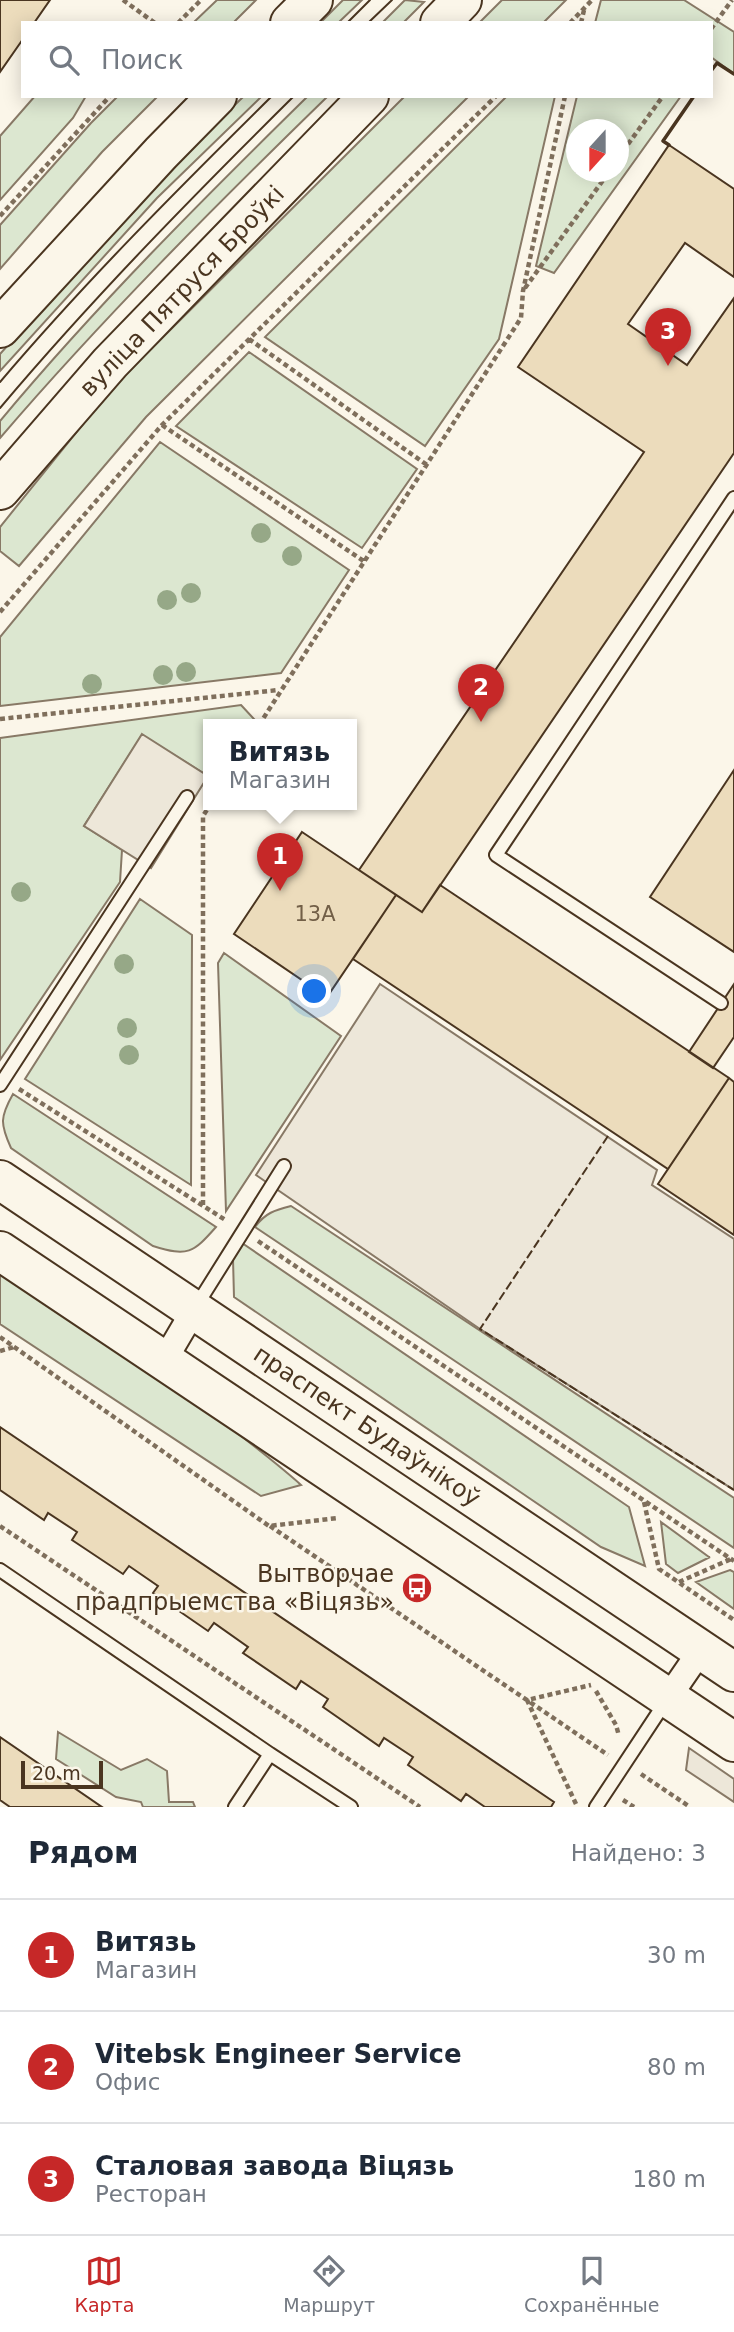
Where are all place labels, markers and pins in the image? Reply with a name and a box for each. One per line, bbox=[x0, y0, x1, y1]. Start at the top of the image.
pin: 3 bbox=[645, 308, 691, 366]
pin: 2 bbox=[458, 664, 504, 722]
pin: 1 bbox=[257, 833, 303, 891]
place label: Вытворчае прадпрыемства «Віцязь» bbox=[75, 1560, 394, 1616]
bus stop icon: Вытворчае прадпрыемства «Віцязь» bbox=[400, 1571, 434, 1605]

